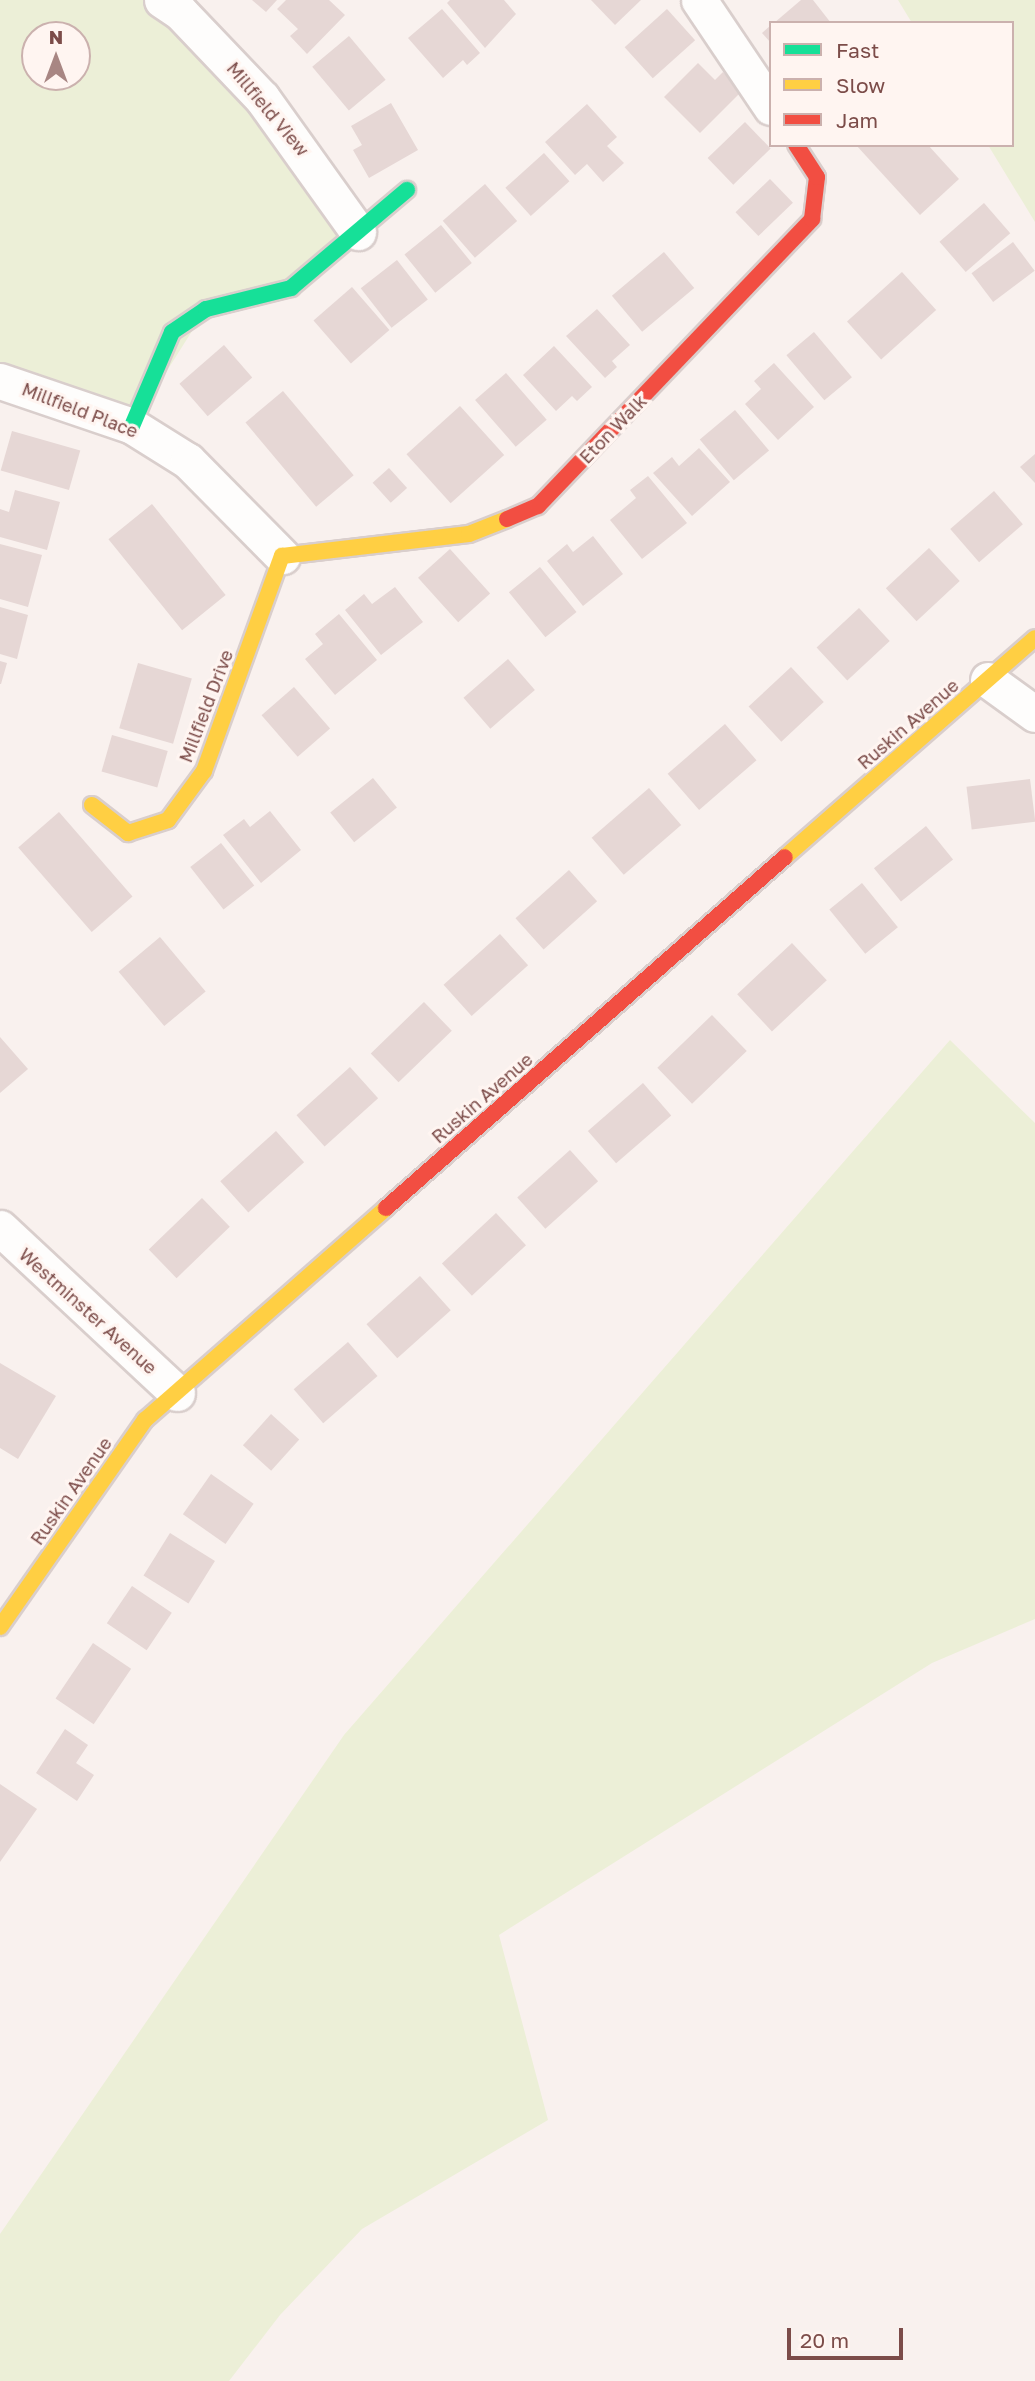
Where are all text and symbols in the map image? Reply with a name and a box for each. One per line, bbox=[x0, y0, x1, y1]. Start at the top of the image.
north arrow bbox=[21, 21, 91, 91]
legend bbox=[769, 21, 1014, 147]
text: N bbox=[49, 25, 63, 48]
text: Fast bbox=[836, 37, 879, 63]
street label: Millfield View bbox=[222, 58, 314, 160]
text: Slow bbox=[836, 72, 885, 98]
text: Jam bbox=[836, 107, 878, 133]
street label: Millfield Place bbox=[19, 378, 141, 442]
street label: Eton Walk bbox=[575, 390, 651, 468]
street label: Millfield Drive bbox=[175, 647, 237, 765]
street label: Ruskin Avenue bbox=[853, 674, 963, 774]
street label: Ruskin Avenue bbox=[427, 1048, 537, 1148]
street label: Westminster Avenue bbox=[15, 1243, 161, 1379]
street label: Ruskin Avenue bbox=[26, 1433, 116, 1549]
scale bar bbox=[790, 2314, 906, 2358]
text: 20 m bbox=[800, 2327, 849, 2353]

